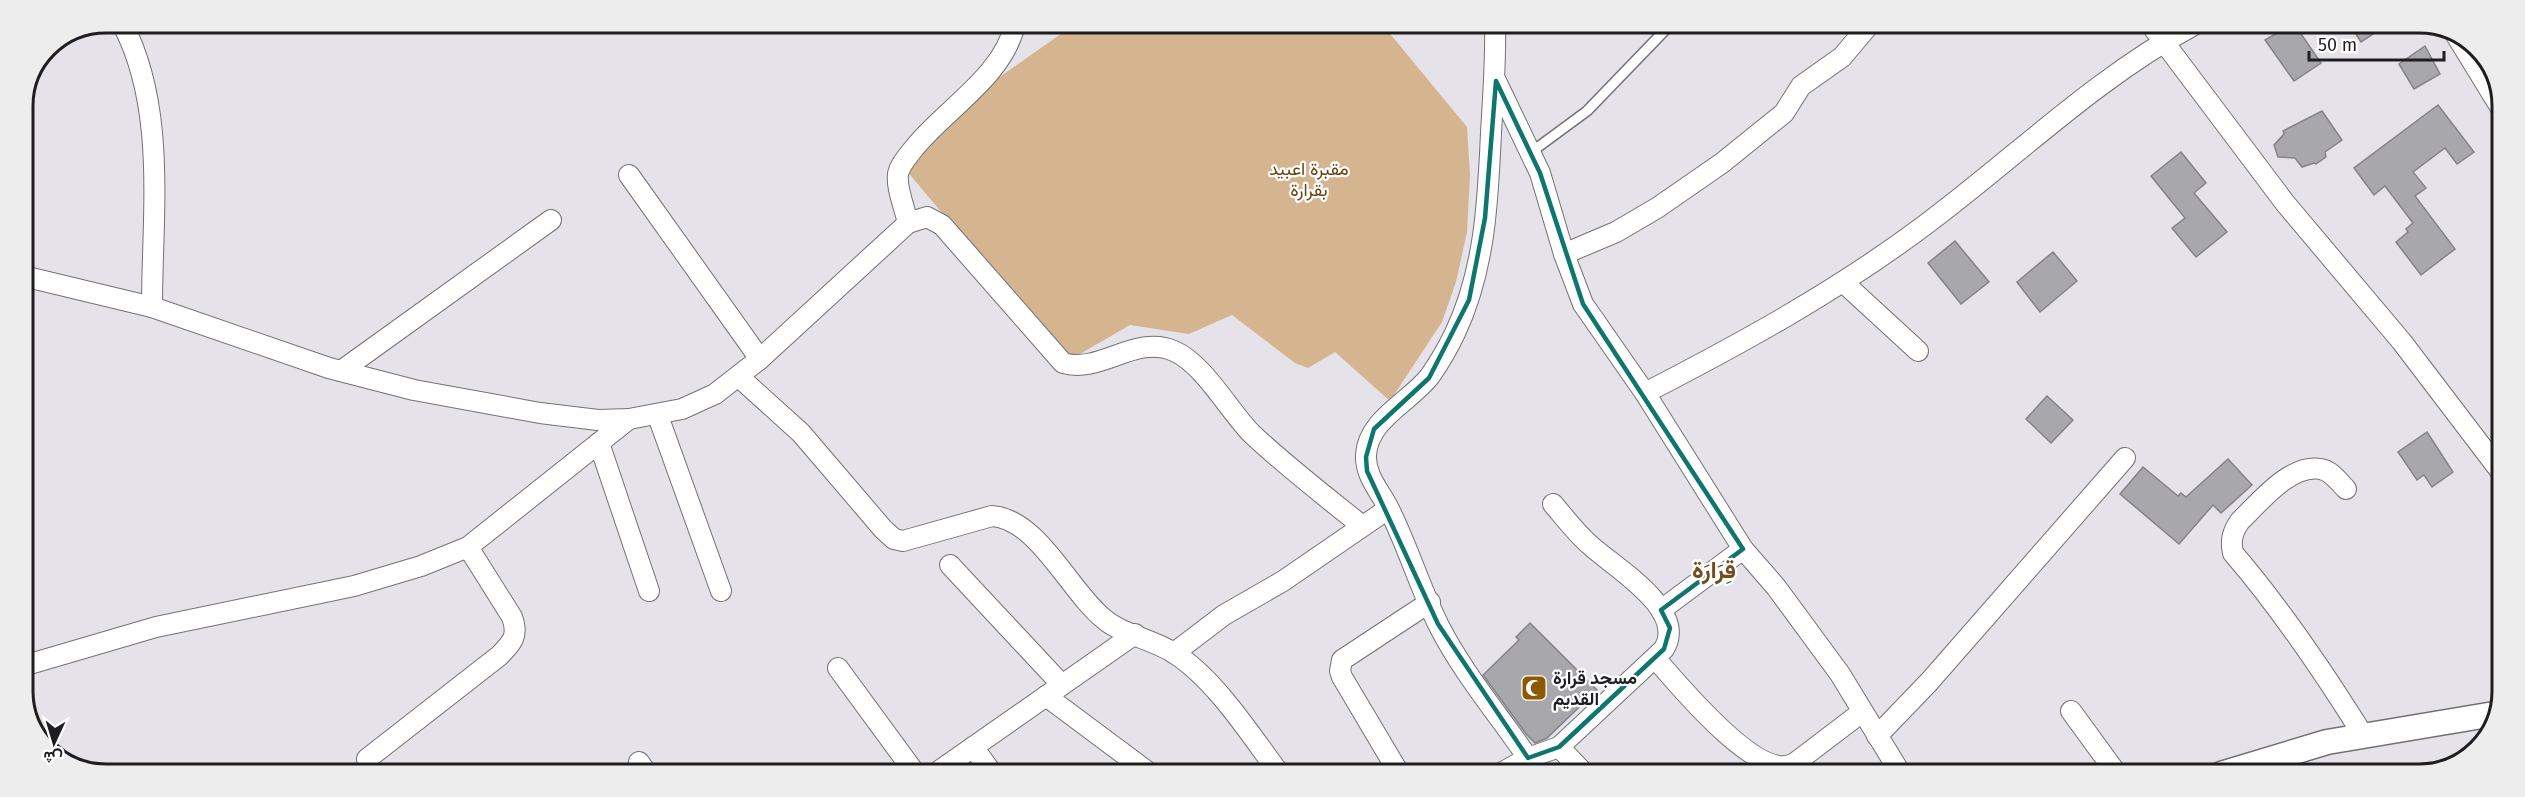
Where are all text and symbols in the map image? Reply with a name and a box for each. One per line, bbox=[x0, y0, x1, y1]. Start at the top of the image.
scale bar bbox=[2309, 24, 2444, 62]
text: 50 m bbox=[2318, 34, 2357, 56]
park label: مقبرة اعبيد بقرارة bbox=[1269, 158, 1349, 201]
district label: قِرَارَة bbox=[1692, 556, 1736, 585]
place label: مسجد قرارة القديم bbox=[1553, 667, 1637, 711]
mosque icon: مسجد قرارة القديم bbox=[1519, 673, 1549, 703]
north arrow bbox=[24, 713, 84, 773]
text: ش bbox=[43, 747, 63, 768]

